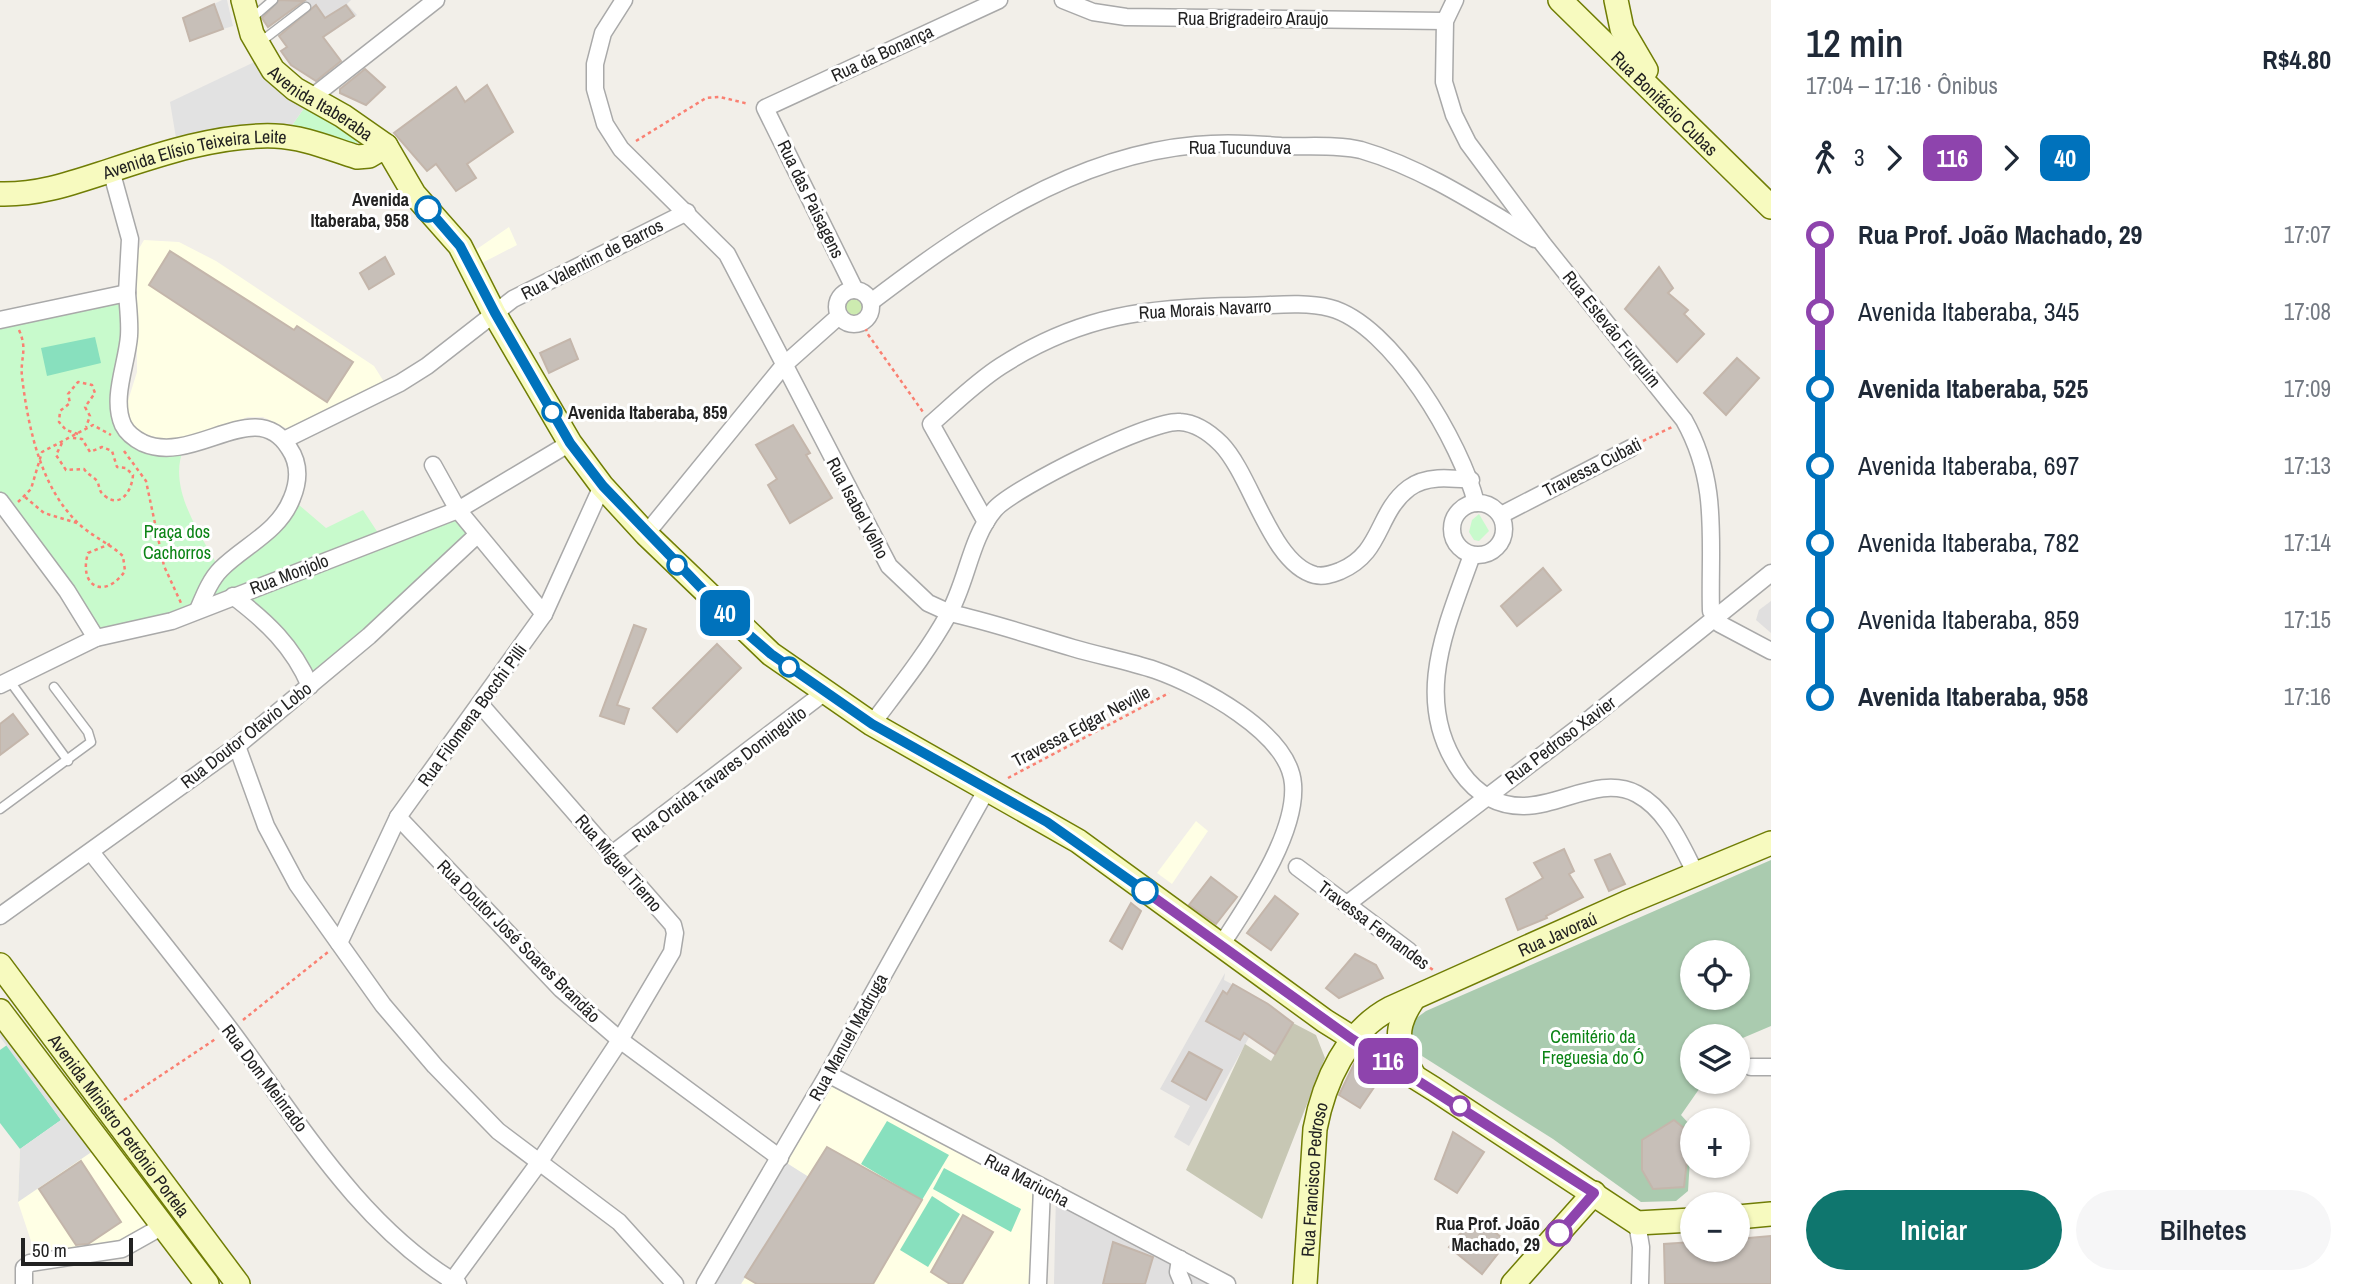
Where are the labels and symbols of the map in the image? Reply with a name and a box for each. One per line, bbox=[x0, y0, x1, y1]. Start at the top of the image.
street label: Rua Brigradeiro Araujo bbox=[1178, 6, 1328, 31]
street label: Rua da Bonança bbox=[827, 18, 937, 88]
street label: Rua Bonifácio Cubas bbox=[1606, 45, 1724, 161]
street label: Avenida Itaberaba bbox=[262, 58, 378, 146]
street label: Avenida Elísio Teixeira Leite bbox=[98, 123, 288, 185]
street label: Rua Tucunduva bbox=[1189, 135, 1291, 160]
street label: Rua das Paisagens bbox=[772, 136, 850, 262]
place label: Avenida Itaberaba, 958 bbox=[311, 187, 410, 233]
marker: Avenida Itaberaba, 958 bbox=[415, 196, 441, 222]
street label: Rua Valentim de Barros bbox=[517, 212, 667, 306]
street label: Rua Estevão Furquim bbox=[1557, 265, 1667, 393]
street label: Rua Morais Navarro bbox=[1138, 293, 1272, 325]
place label: Avenida Itaberaba, 859 bbox=[568, 400, 727, 425]
marker: Avenida Itaberaba, 859 bbox=[542, 402, 562, 422]
street label: Travessa Cubati bbox=[1538, 431, 1646, 503]
street label: Rua Isabel Velho bbox=[821, 453, 895, 563]
park label: Praça dos Cachorros bbox=[143, 519, 211, 565]
street label: Rua Monjolo bbox=[246, 547, 332, 601]
unlabelled marker bbox=[667, 555, 687, 575]
line badge: 40 bbox=[694, 590, 756, 636]
street label: Rua Filomena Bocchi Pilli bbox=[412, 639, 532, 791]
unlabelled marker bbox=[779, 657, 799, 677]
street label: Rua Doutor Otavio Lobo bbox=[175, 676, 317, 794]
street label: Travessa Edgar Neville bbox=[1008, 679, 1154, 773]
street label: Rua Pedroso Xavier bbox=[1499, 690, 1621, 790]
street label: Rua Oraida Tavares Dominguito bbox=[627, 700, 811, 848]
street label: Rua Miguel Tierno bbox=[570, 809, 668, 917]
street label: Rua Doutor José Soares Brandão bbox=[432, 854, 606, 1028]
street label: Travessa Fernandes bbox=[1313, 875, 1435, 975]
unlabelled marker bbox=[1132, 878, 1158, 904]
street label: Rua Javoraú bbox=[1514, 905, 1600, 962]
street label: Rua Manuel Madruga bbox=[803, 969, 893, 1105]
street label: Rua Dom Meinrado bbox=[216, 1019, 314, 1137]
park label: Cemitério da Freguesia do Ó bbox=[1542, 1024, 1644, 1070]
street label: Avenida Ministro Petrônio Portela bbox=[42, 1028, 196, 1222]
line badge: 116 bbox=[1348, 1038, 1428, 1084]
unlabelled marker bbox=[1450, 1096, 1470, 1116]
street label: Rua Francisco Pedroso bbox=[1294, 1099, 1333, 1257]
street label: Rua Mariucha bbox=[980, 1147, 1074, 1213]
place label: Rua Prof. João Machado, 29 bbox=[1436, 1211, 1540, 1257]
marker: Rua Prof. João Machado, 29 bbox=[1546, 1220, 1572, 1246]
scale bar bbox=[21, 1235, 133, 1267]

